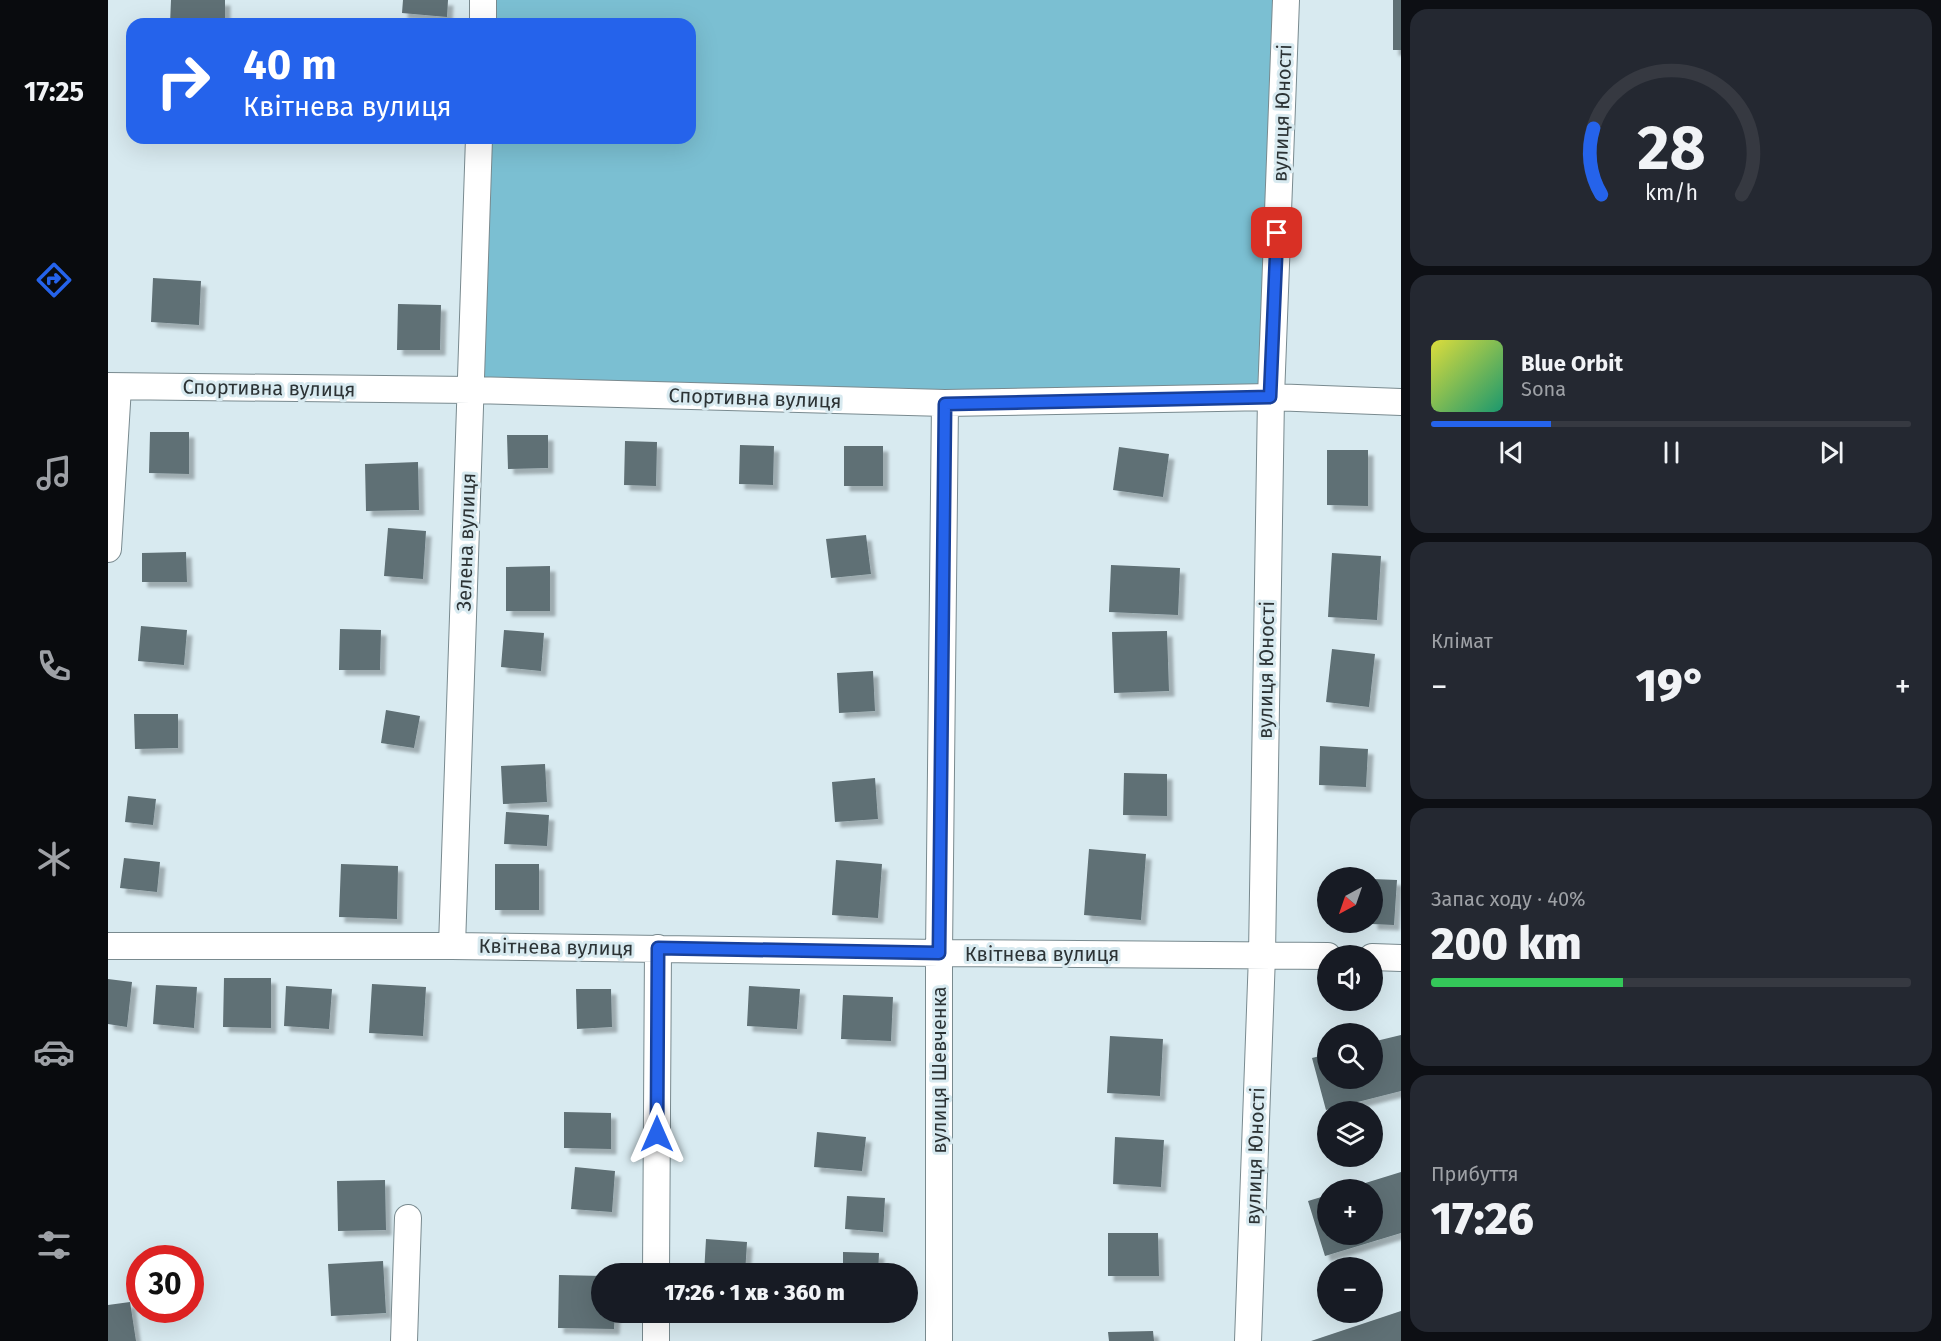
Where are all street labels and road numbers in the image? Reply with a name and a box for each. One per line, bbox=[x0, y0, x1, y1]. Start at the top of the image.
street label: вулиця Юності bbox=[1268, 44, 1296, 182]
street label: Спортивна вулиця bbox=[182, 374, 356, 402]
street label: Спортивна вулиця bbox=[668, 383, 842, 413]
street label: Зелена вулиця bbox=[452, 472, 480, 612]
street label: вулиця Юності bbox=[1253, 601, 1279, 739]
street label: Квітнева вулиця bbox=[478, 934, 634, 960]
street label: Квітнева вулиця bbox=[965, 942, 1119, 966]
street label: вулиця Шевченка bbox=[927, 986, 951, 1154]
street label: вулиця Юності bbox=[1241, 1087, 1269, 1225]

